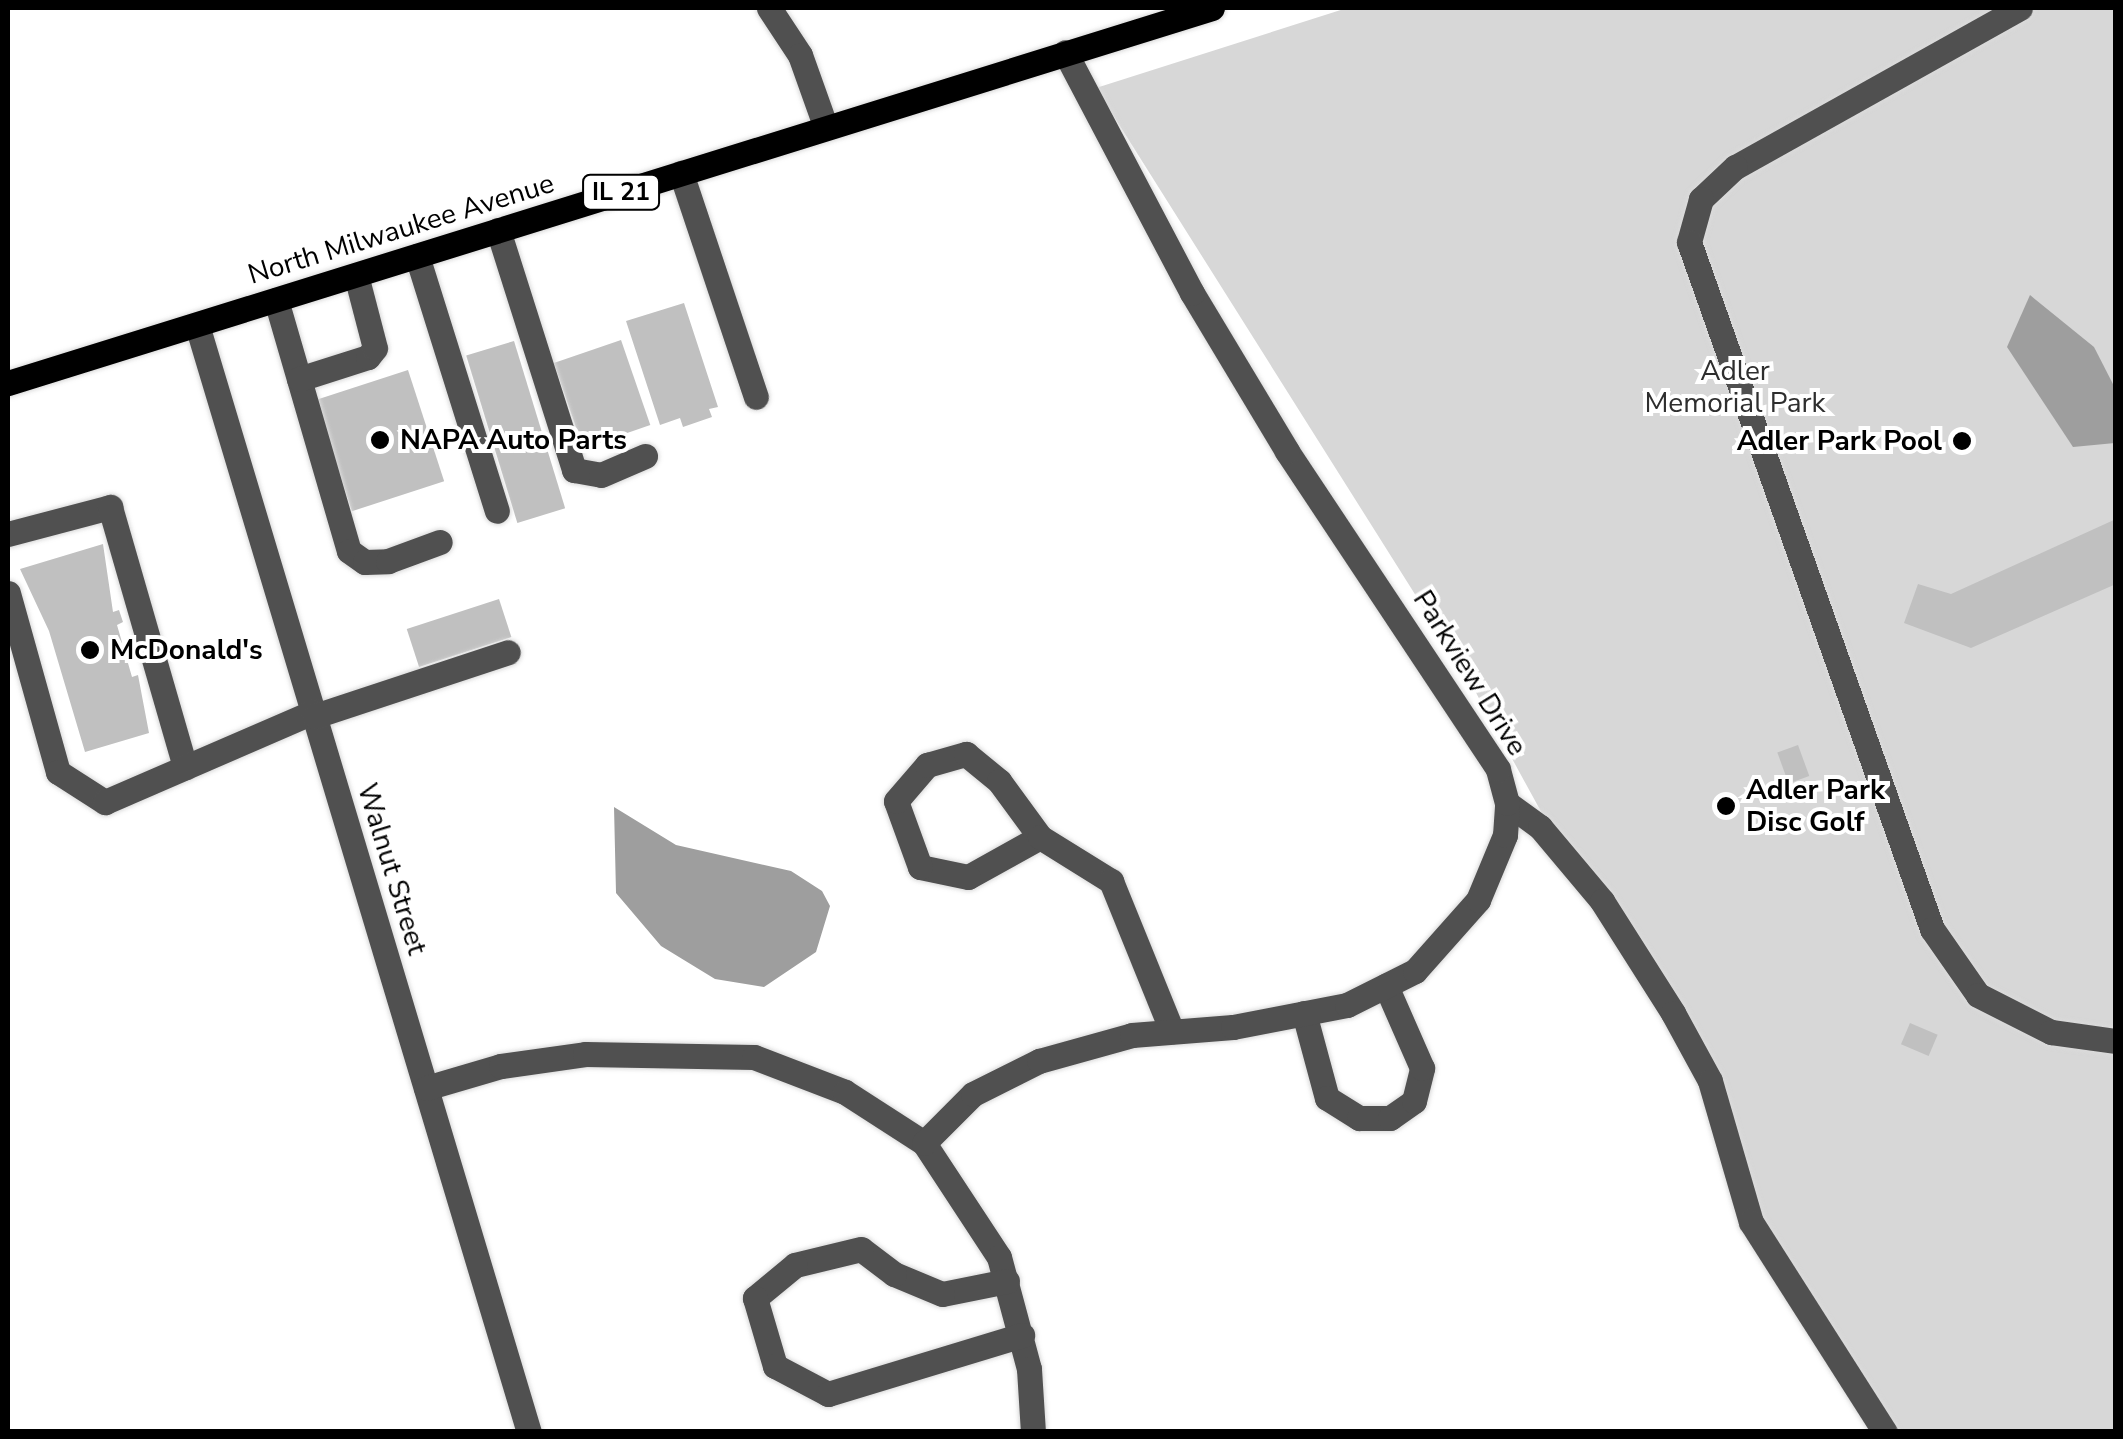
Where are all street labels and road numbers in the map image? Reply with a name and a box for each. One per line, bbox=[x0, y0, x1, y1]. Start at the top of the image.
street label: North Milwaukee Avenue bbox=[244, 166, 558, 292]
road number: IL 21 bbox=[581, 172, 661, 212]
street label: Parkview Drive bbox=[1406, 584, 1534, 762]
street label: Walnut Street bbox=[350, 779, 434, 959]

